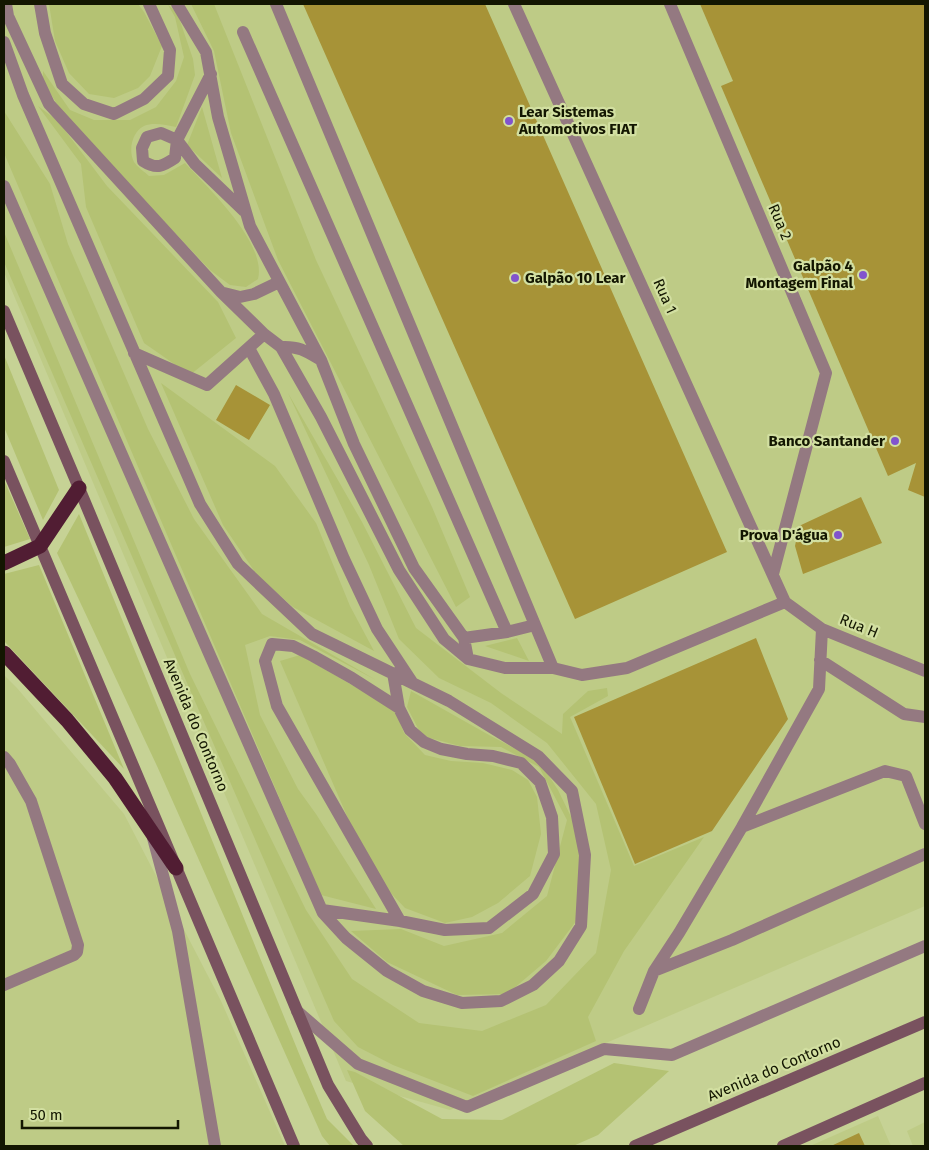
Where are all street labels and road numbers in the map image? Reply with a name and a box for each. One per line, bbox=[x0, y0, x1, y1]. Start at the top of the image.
street label: Rua 2 bbox=[764, 201, 796, 243]
street label: Rua 1 bbox=[649, 276, 681, 316]
street label: Rua H bbox=[837, 610, 881, 642]
street label: Avenida do Contorno bbox=[160, 656, 232, 794]
street label: Avenida do Contorno bbox=[705, 1033, 843, 1105]

